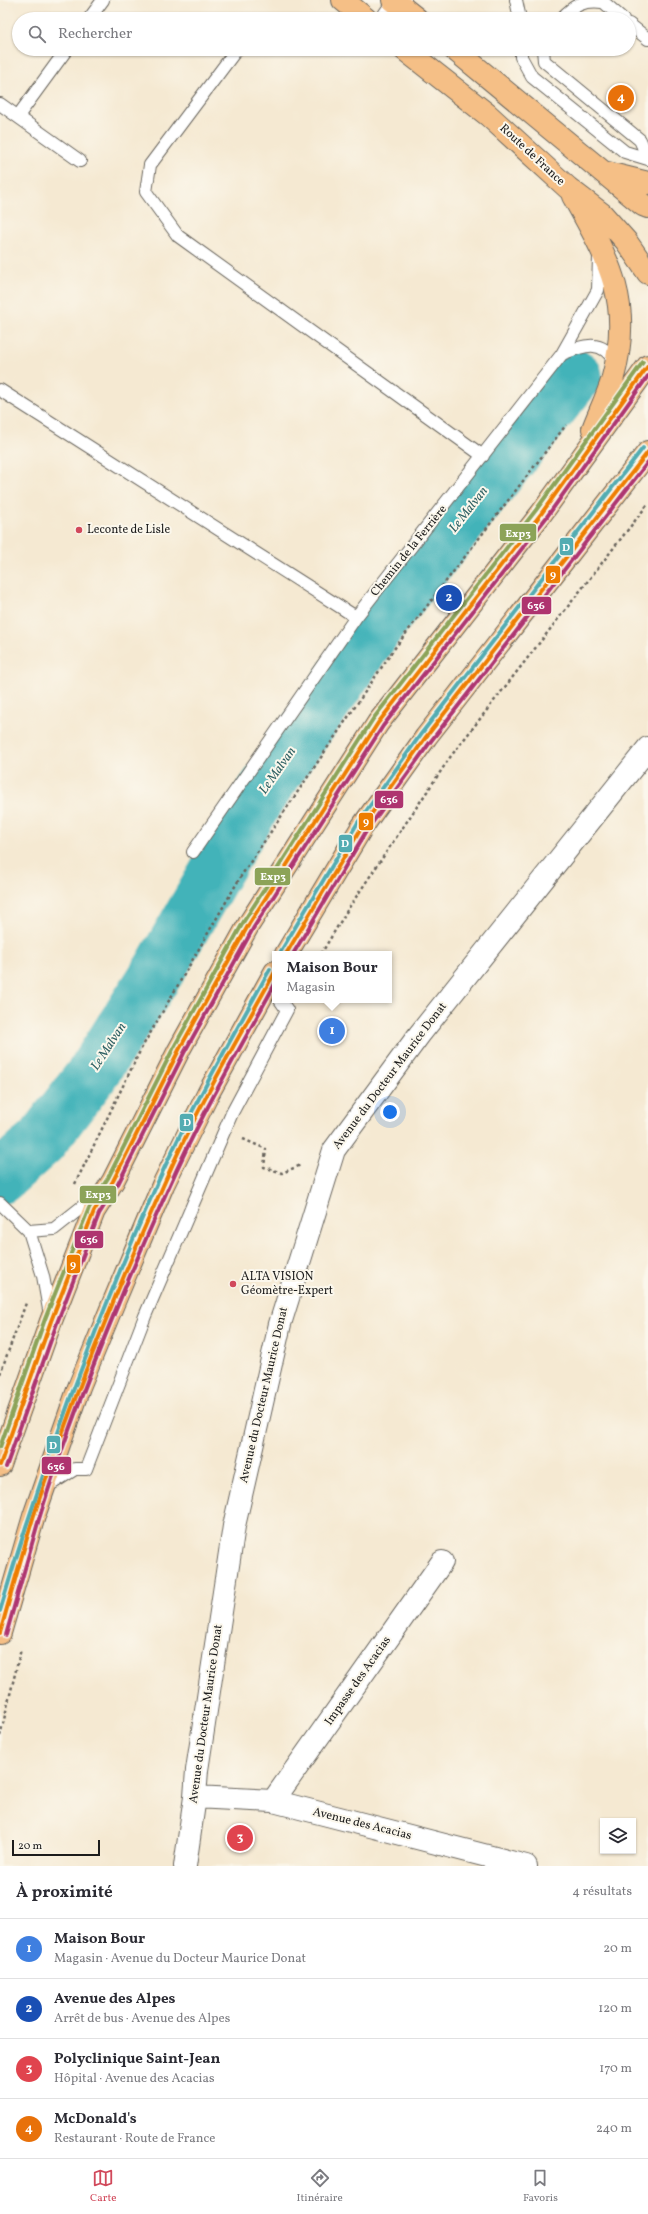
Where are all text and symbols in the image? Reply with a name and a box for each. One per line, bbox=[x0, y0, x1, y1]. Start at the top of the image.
search box bbox=[12, 12, 636, 56]
icon: search bbox=[26, 23, 48, 45]
text: Rechercher bbox=[58, 24, 132, 45]
pin: 4 bbox=[608, 83, 634, 113]
street label: Route de France bbox=[496, 121, 568, 190]
water label: Le Malvan bbox=[445, 483, 493, 537]
street label: Chemin de la Ferrière bbox=[367, 502, 451, 600]
place label: Leconte de Lisle bbox=[87, 522, 170, 538]
line badge: Exp3 bbox=[499, 523, 537, 542]
marker: Leconte de Lisle bbox=[74, 525, 84, 535]
text: Exp3 bbox=[505, 527, 531, 542]
line badge: D bbox=[559, 537, 574, 556]
text: D bbox=[562, 541, 570, 556]
line badge: 9 bbox=[545, 565, 561, 584]
text: 9 bbox=[550, 568, 556, 583]
pin: 2 bbox=[436, 583, 462, 613]
line badge: 636 bbox=[521, 596, 552, 615]
text: 636 bbox=[527, 599, 545, 614]
water label: Le Malvan bbox=[255, 744, 301, 798]
line badge: 636 bbox=[374, 790, 404, 809]
text: 636 bbox=[380, 793, 398, 808]
line badge: 9 bbox=[358, 812, 374, 831]
text: 9 bbox=[363, 815, 369, 830]
line badge: D bbox=[338, 834, 353, 853]
text: D bbox=[341, 837, 349, 852]
line badge: Exp3 bbox=[254, 867, 291, 886]
text: Exp3 bbox=[260, 870, 286, 885]
popup bbox=[272, 951, 392, 1003]
text: Maison Bour bbox=[286, 958, 378, 979]
text: Magasin bbox=[286, 979, 335, 997]
street label: Avenue du Docteur Maurice Donat bbox=[329, 999, 451, 1153]
pin: 1 bbox=[319, 1016, 345, 1046]
water label: Le Malvan bbox=[87, 1019, 131, 1074]
your location bbox=[380, 1102, 400, 1122]
line badge: D bbox=[179, 1113, 194, 1132]
text: D bbox=[183, 1116, 191, 1131]
line badge: Exp3 bbox=[79, 1185, 117, 1204]
text: Exp3 bbox=[85, 1188, 111, 1203]
line badge: 636 bbox=[74, 1230, 104, 1249]
text: 636 bbox=[80, 1233, 98, 1248]
line badge: 9 bbox=[66, 1254, 81, 1274]
text: 9 bbox=[70, 1258, 76, 1273]
place label: ALTA VISION Géomètre-Expert bbox=[241, 1269, 333, 1299]
marker: ALTA VISION Géomètre-Expert bbox=[228, 1279, 238, 1289]
street label: Avenue du Docteur Maurice Donat bbox=[236, 1305, 292, 1485]
line badge: D bbox=[46, 1435, 61, 1454]
text: D bbox=[49, 1439, 57, 1454]
line badge: 636 bbox=[41, 1456, 72, 1475]
text: 636 bbox=[47, 1460, 65, 1475]
street label: Avenue du Docteur Maurice Donat bbox=[186, 1624, 226, 1804]
street label: Impasse des Acacias bbox=[321, 1633, 395, 1729]
street label: Avenue des Acacias bbox=[311, 1804, 413, 1844]
map controls bbox=[600, 1818, 636, 1854]
button: layers bbox=[600, 1818, 636, 1854]
pin: 3 bbox=[227, 1823, 253, 1853]
scale bar bbox=[12, 1838, 100, 1857]
text: 20 m bbox=[18, 1839, 42, 1854]
text: À proximité bbox=[16, 1881, 113, 1904]
text: 4 résultats bbox=[572, 1883, 632, 1901]
text: Maison Bour bbox=[54, 1929, 145, 1950]
text: 1 bbox=[26, 1940, 32, 1958]
text: 20 m bbox=[603, 1940, 632, 1958]
text: Magasin · Avenue du Docteur Maurice Donat bbox=[54, 1950, 306, 1968]
text: Avenue des Alpes bbox=[54, 1989, 176, 2010]
text: 2 bbox=[26, 2000, 32, 2018]
text: 120 m bbox=[598, 2000, 632, 2018]
text: Arrêt de bus · Avenue des Alpes bbox=[54, 2010, 230, 2028]
text: Polyclinique Saint-Jean bbox=[54, 2049, 220, 2070]
text: 3 bbox=[26, 2060, 32, 2078]
text: 170 m bbox=[599, 2060, 632, 2078]
text: Hôpital · Avenue des Acacias bbox=[54, 2070, 214, 2088]
text: McDonald's bbox=[54, 2109, 137, 2130]
text: 4 bbox=[25, 2120, 33, 2138]
text: 240 m bbox=[596, 2120, 632, 2138]
text: Restaurant · Route de France bbox=[54, 2130, 215, 2148]
tab: Carte bbox=[90, 2167, 116, 2206]
tab: Itinéraire bbox=[297, 2167, 343, 2206]
tab: Favoris bbox=[523, 2167, 558, 2206]

